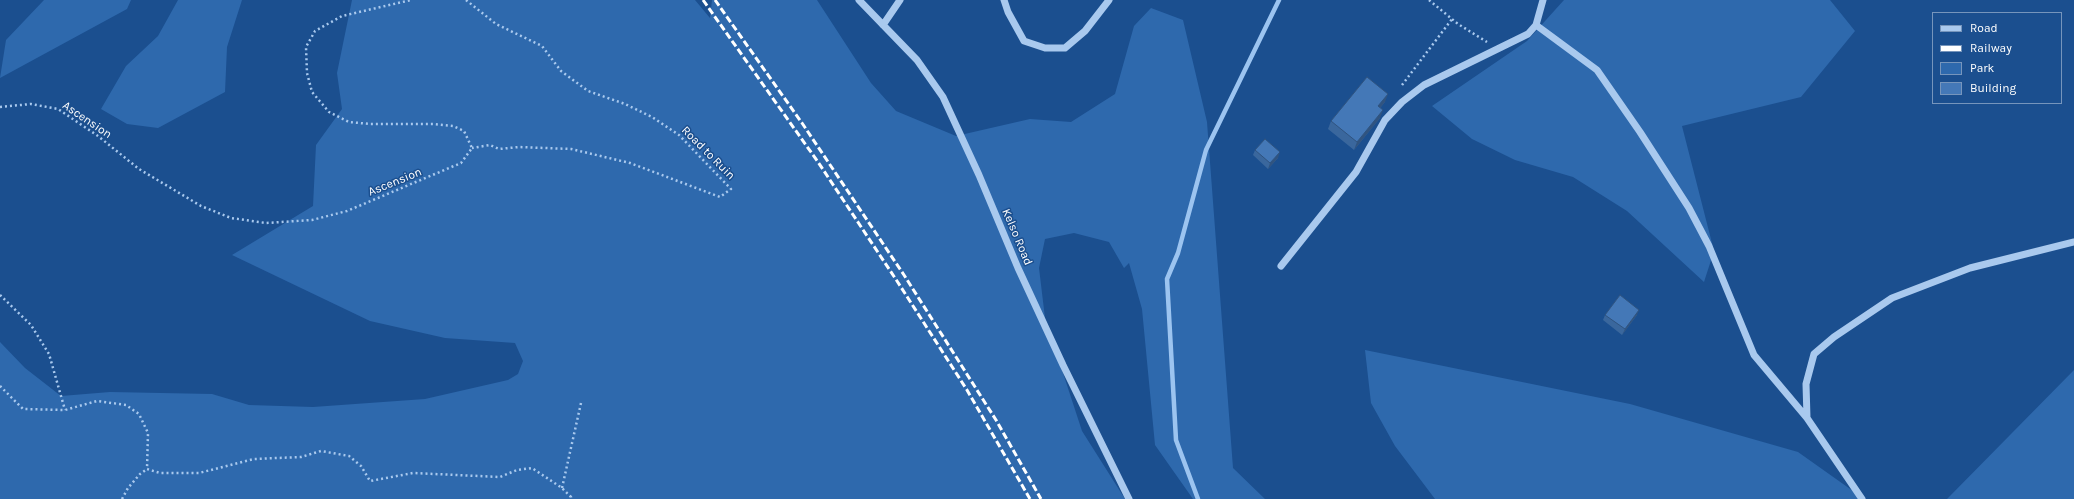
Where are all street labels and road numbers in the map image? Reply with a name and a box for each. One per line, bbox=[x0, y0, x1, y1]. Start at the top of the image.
street label: Ascension bbox=[60, 98, 114, 142]
street label: Road to Ruin bbox=[678, 123, 738, 183]
street label: Ascension bbox=[366, 165, 424, 199]
street label: Kelso Road bbox=[999, 207, 1035, 267]

